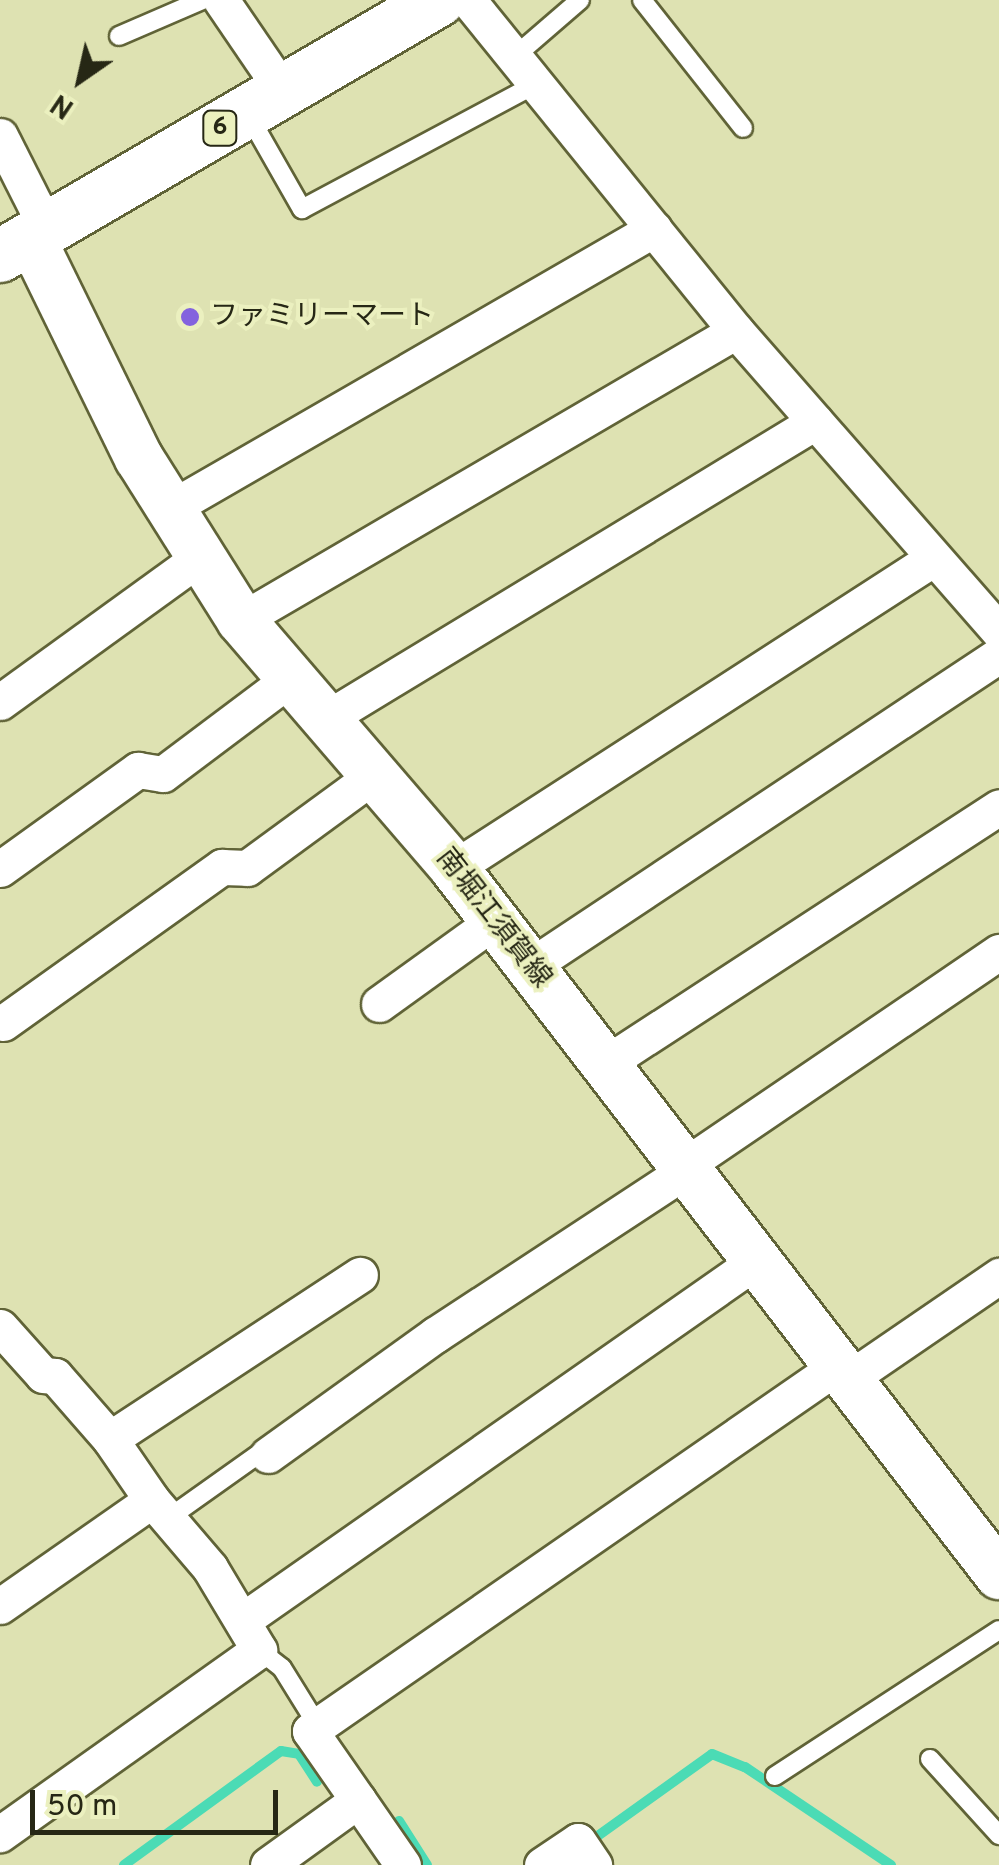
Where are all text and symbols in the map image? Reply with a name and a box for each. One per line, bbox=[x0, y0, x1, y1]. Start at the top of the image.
north arrow bbox=[30, 30, 130, 130]
text: N bbox=[45, 84, 82, 125]
road number: 6 bbox=[200, 108, 240, 148]
place label: ファミリーマート bbox=[210, 300, 434, 334]
marker: ファミリーマート bbox=[179, 306, 201, 328]
street label: 南堀江須賀線 bbox=[428, 842, 558, 996]
scale bar bbox=[35, 1770, 282, 1832]
text: 50 m bbox=[47, 1789, 117, 1826]

